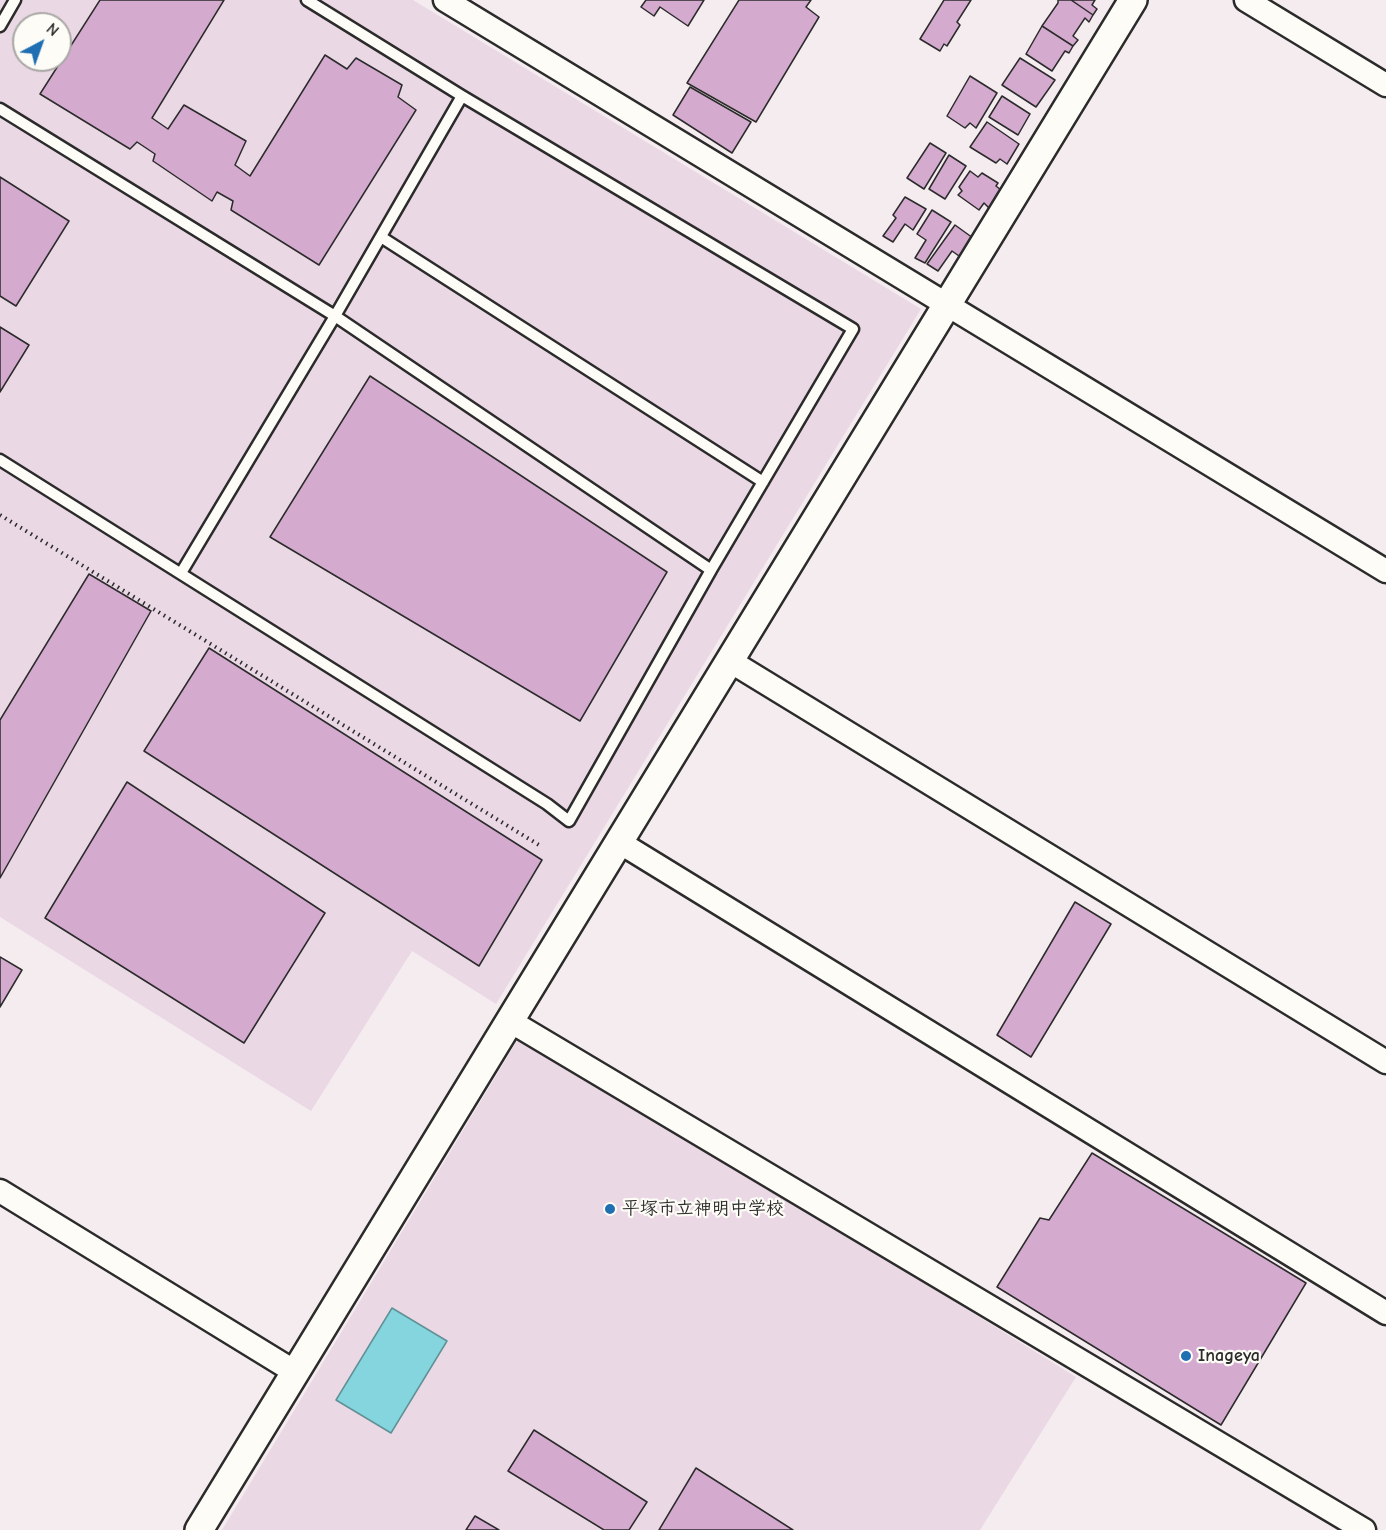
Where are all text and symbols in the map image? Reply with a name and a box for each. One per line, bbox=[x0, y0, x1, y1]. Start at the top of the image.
north arrow bbox=[12, 12, 72, 72]
text: N bbox=[43, 20, 62, 40]
place label: 平塚市立神明中学校 bbox=[622, 1198, 784, 1220]
marker: 平塚市立神明中学校 bbox=[603, 1202, 617, 1216]
place label: Inageya bbox=[1198, 1345, 1260, 1367]
marker: Inageya bbox=[1179, 1349, 1193, 1363]

